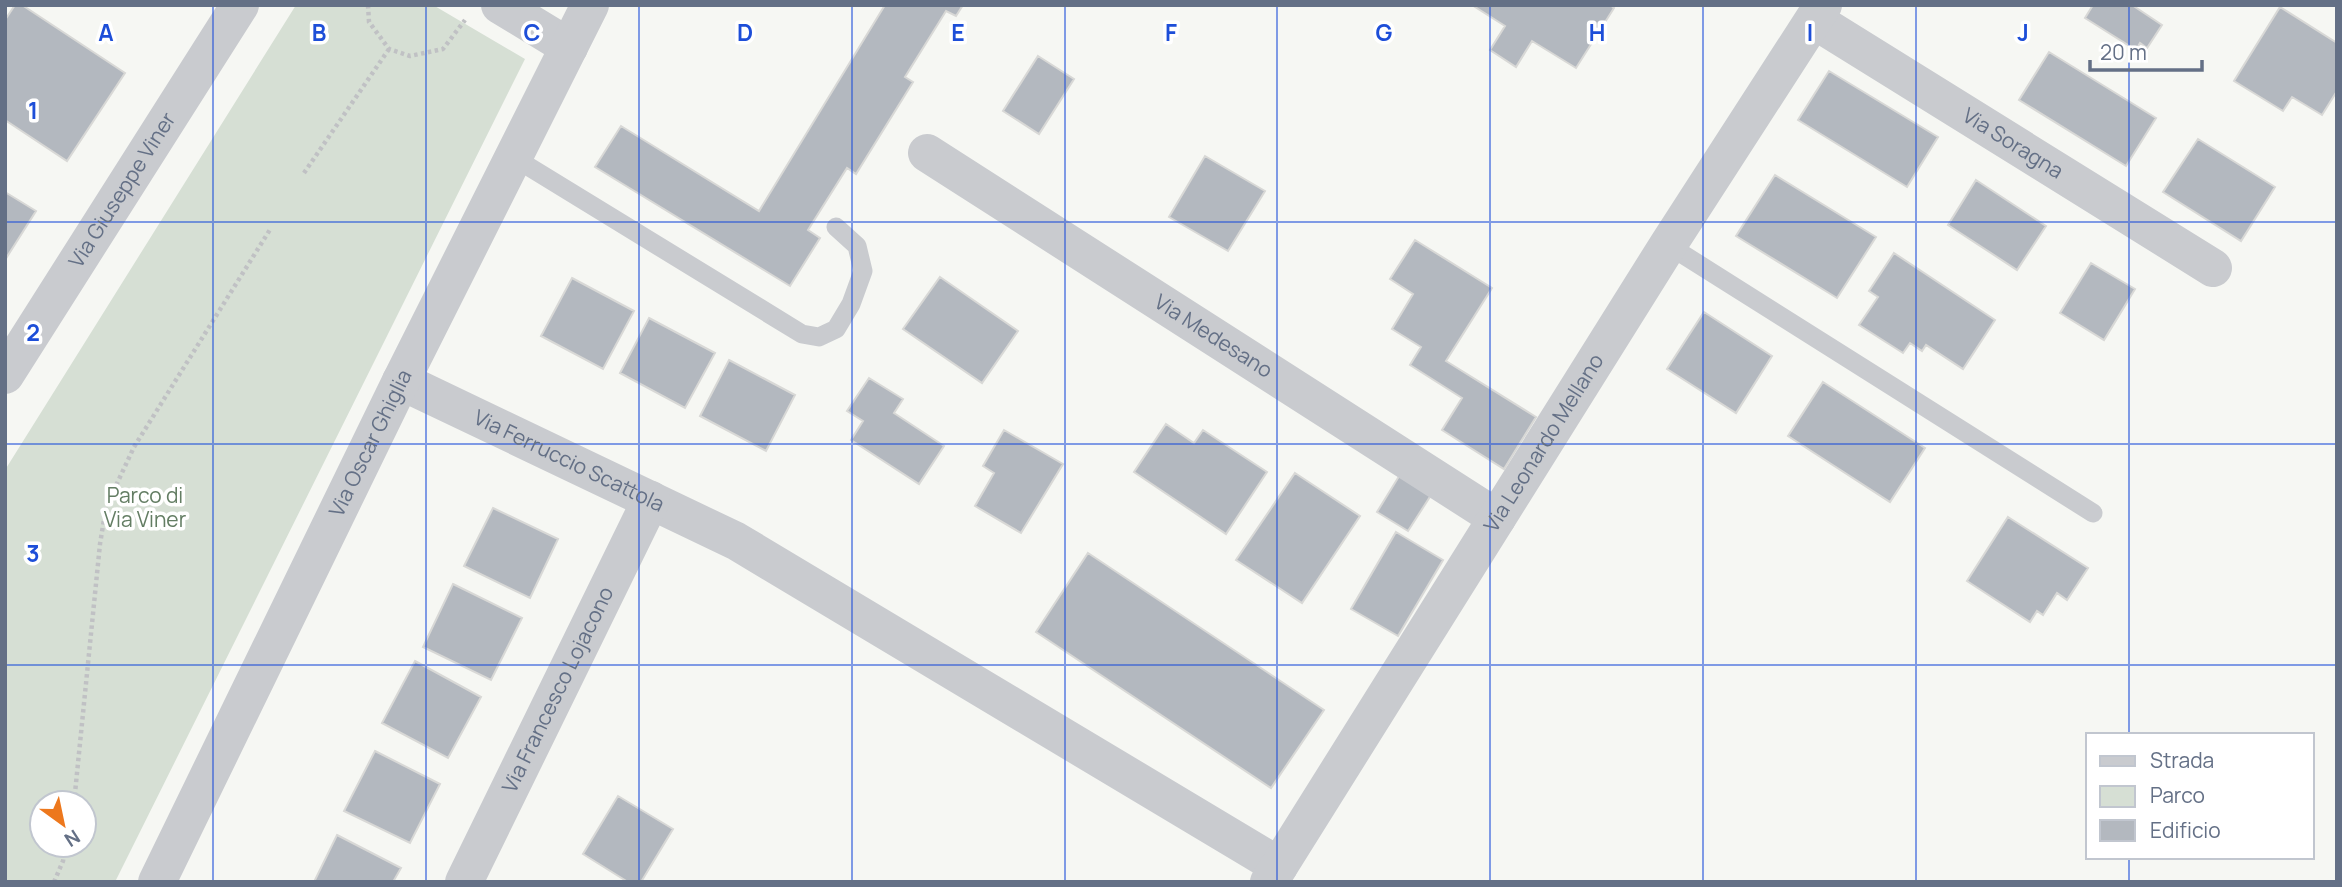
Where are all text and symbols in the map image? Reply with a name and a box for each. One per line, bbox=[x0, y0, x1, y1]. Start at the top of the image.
text: A bbox=[98, 16, 114, 48]
text: B bbox=[312, 16, 326, 48]
text: C bbox=[524, 16, 541, 48]
text: D bbox=[737, 16, 753, 48]
text: E bbox=[951, 16, 965, 48]
text: F bbox=[1165, 16, 1177, 48]
text: G bbox=[1376, 16, 1393, 48]
text: H bbox=[1589, 16, 1605, 48]
text: I bbox=[1807, 16, 1813, 48]
text: J bbox=[2017, 16, 2029, 48]
scale bar bbox=[2090, 28, 2202, 72]
text: 20 m bbox=[2100, 38, 2147, 66]
text: 1 bbox=[28, 94, 38, 126]
street label: Via Soragna bbox=[1958, 101, 2069, 185]
street label: Via Giuseppe Viner bbox=[62, 106, 182, 273]
street label: Via Medesano bbox=[1149, 287, 1278, 384]
text: 2 bbox=[26, 316, 40, 348]
street label: Via Leonardo Mellano bbox=[1477, 348, 1609, 537]
street label: Via Oscar Ghiglia bbox=[322, 364, 418, 521]
street label: Via Ferruccio Scattola bbox=[469, 403, 669, 518]
park label: Parco di Via Viner bbox=[104, 481, 187, 533]
text: 3 bbox=[26, 537, 40, 569]
street label: Via Francesco Lojacono bbox=[495, 582, 619, 797]
legend bbox=[2086, 733, 2314, 859]
text: Strada bbox=[2150, 746, 2214, 774]
text: Parco bbox=[2150, 781, 2205, 809]
north arrow bbox=[28, 789, 98, 859]
text: Edificio bbox=[2150, 816, 2221, 844]
text: N bbox=[59, 824, 85, 853]

